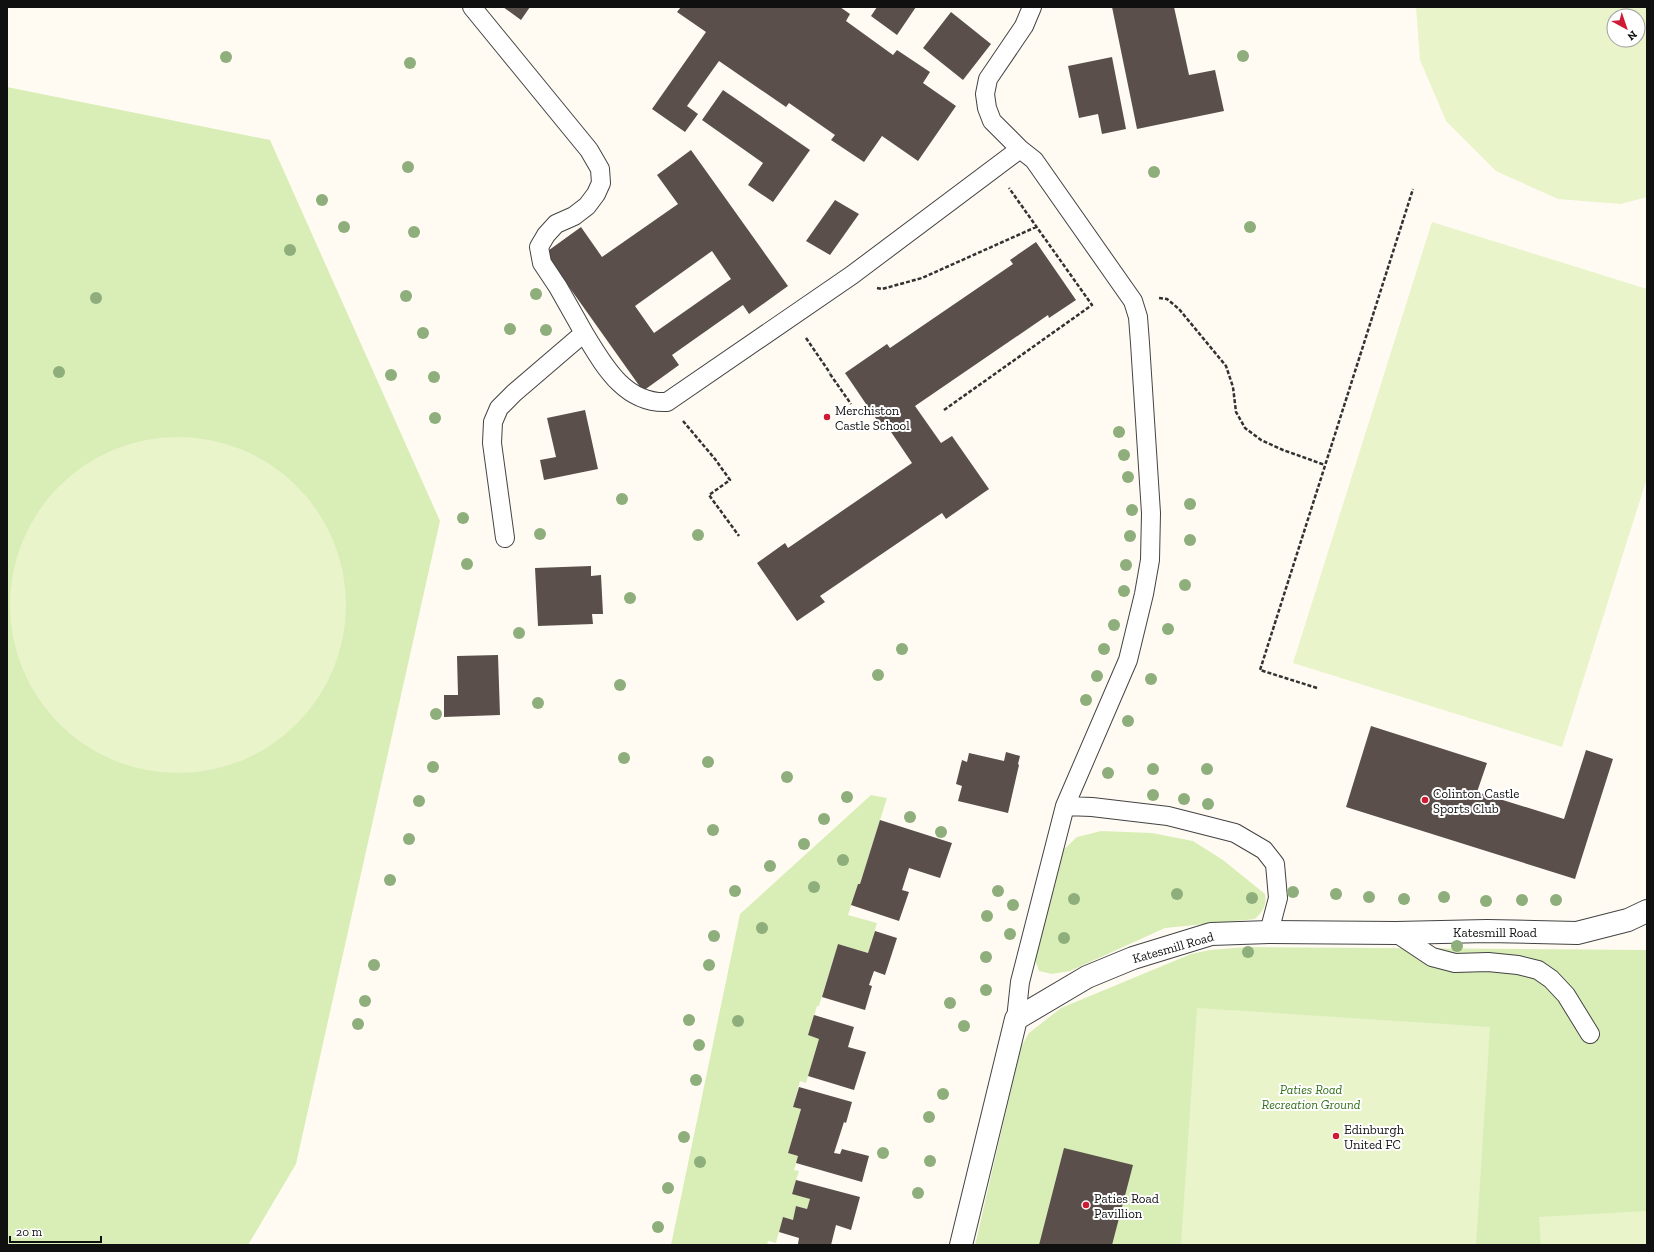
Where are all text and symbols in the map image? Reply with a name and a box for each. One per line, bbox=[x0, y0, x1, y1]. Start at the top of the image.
north arrow bbox=[1606, 8, 1646, 48]
text: N bbox=[1624, 28, 1639, 43]
place label: Merchiston Castle School bbox=[835, 403, 910, 433]
marker: Merchiston Castle School bbox=[822, 412, 832, 422]
place label: Colinton Castle Sports Club bbox=[1433, 786, 1519, 816]
marker: Colinton Castle Sports Club bbox=[1420, 795, 1430, 805]
street label: Katesmill Road bbox=[1453, 925, 1537, 940]
street label: Katesmill Road bbox=[1131, 929, 1216, 966]
park label: Paties Road Recreation Ground bbox=[1262, 1082, 1361, 1112]
place label: Edinburgh United FC bbox=[1344, 1122, 1405, 1152]
marker: Edinburgh United FC bbox=[1331, 1131, 1341, 1141]
place label: Paties Road Pavillion bbox=[1094, 1191, 1159, 1221]
marker: Paties Road Pavillion bbox=[1081, 1200, 1091, 1210]
scale bar bbox=[10, 1218, 101, 1244]
text: 20 m bbox=[16, 1225, 43, 1239]

